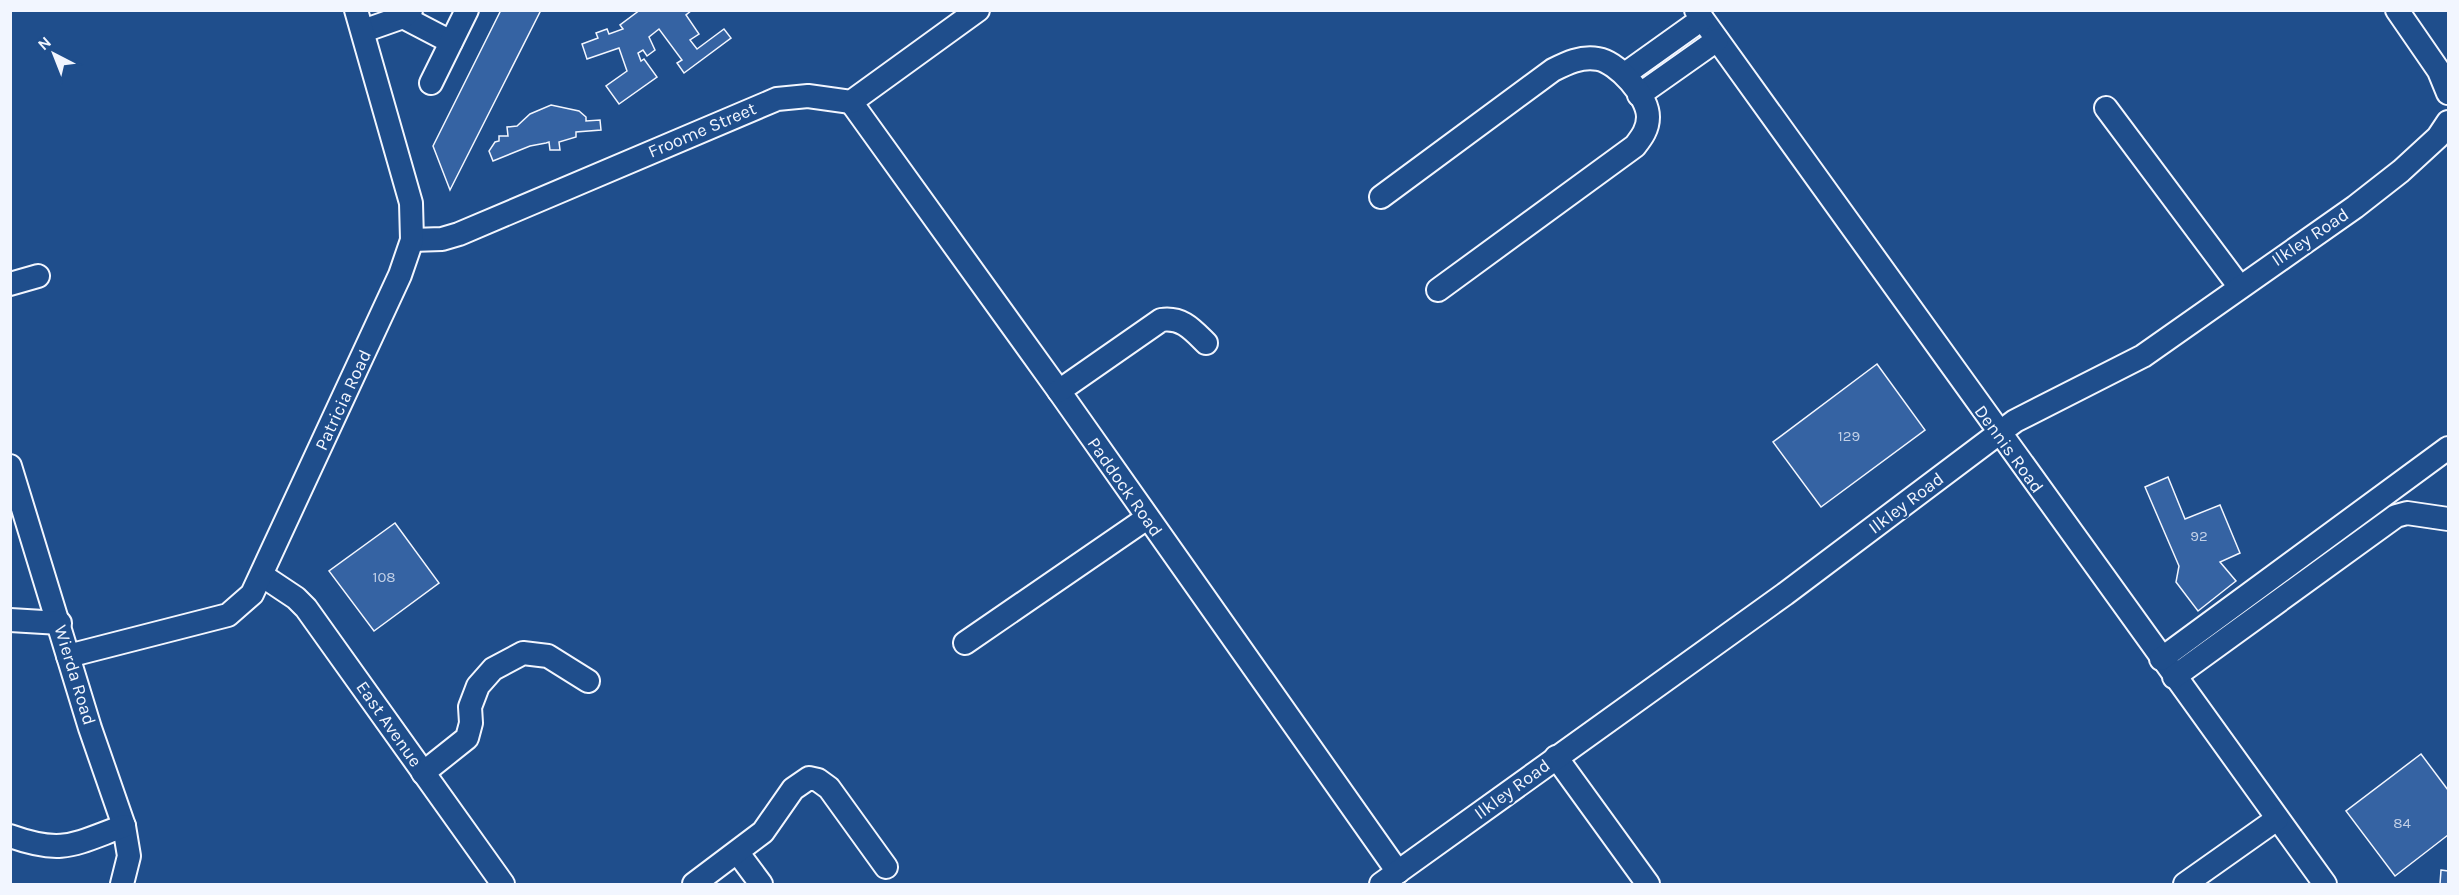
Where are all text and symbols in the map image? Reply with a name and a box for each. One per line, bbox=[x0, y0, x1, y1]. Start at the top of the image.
north arrow bbox=[24, 24, 84, 84]
text: N bbox=[34, 32, 55, 54]
street label: Froome Street bbox=[645, 97, 760, 163]
street label: Ilkley Road bbox=[2267, 203, 2353, 271]
street label: Patricia Road bbox=[310, 346, 376, 454]
street label: Dennis Road bbox=[1970, 401, 2048, 497]
house number: 129 bbox=[1838, 427, 1860, 445]
street label: Paddock Road bbox=[1083, 433, 1167, 541]
street label: Ilkley Road bbox=[1864, 468, 1948, 538]
house number: 92 bbox=[2190, 527, 2208, 545]
house number: 108 bbox=[372, 568, 396, 586]
street label: Wierda Road bbox=[49, 622, 101, 728]
street label: East Avenue bbox=[351, 677, 427, 771]
street label: Ilkley Road bbox=[1470, 754, 1554, 824]
house number: 84 bbox=[2393, 814, 2411, 832]

